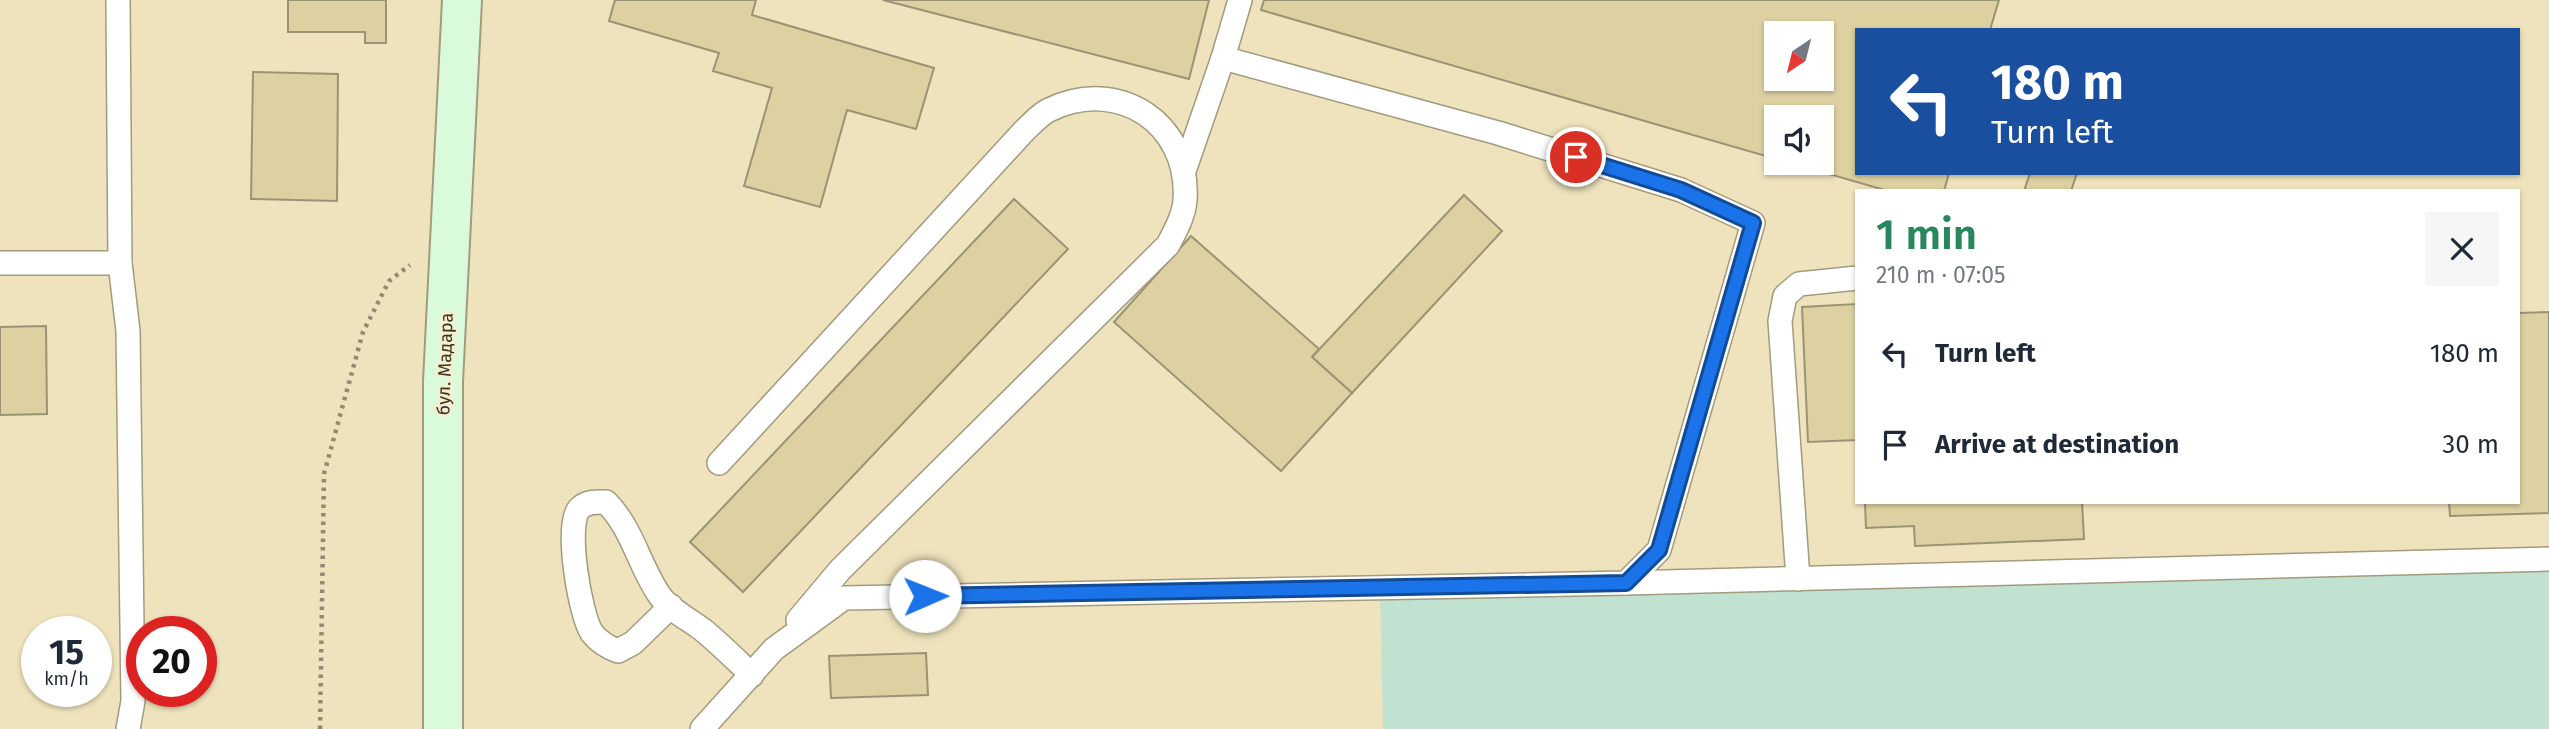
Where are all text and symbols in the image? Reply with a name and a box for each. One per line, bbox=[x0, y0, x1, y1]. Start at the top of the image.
north arrow bbox=[1764, 21, 1834, 91]
map controls bbox=[1764, 21, 1834, 175]
text: 180 m bbox=[1991, 53, 2124, 112]
icon: left bbox=[1876, 56, 1967, 147]
button: sound bbox=[1764, 105, 1834, 175]
text: Turn left bbox=[1991, 113, 2113, 151]
pin bbox=[1546, 127, 1606, 187]
icon: arrive bbox=[1557, 138, 1595, 176]
text: 1 min bbox=[1876, 210, 1977, 260]
button: close bbox=[2425, 212, 2499, 286]
text: 210 m · 07:05 bbox=[1876, 261, 2006, 289]
street label: бул. Мадара bbox=[432, 312, 458, 416]
icon: left bbox=[1876, 335, 1914, 373]
text: Turn left bbox=[1935, 338, 2036, 369]
text: 180 m bbox=[2430, 338, 2499, 369]
icon: arrive bbox=[1876, 426, 1914, 464]
text: Arrive at destination bbox=[1935, 429, 2179, 460]
text: 30 m bbox=[2442, 429, 2499, 460]
position arrow bbox=[888, 559, 962, 633]
speed limit sign: 20 bbox=[126, 616, 217, 707]
text: 15 bbox=[49, 631, 84, 673]
text: km/h bbox=[44, 668, 89, 690]

